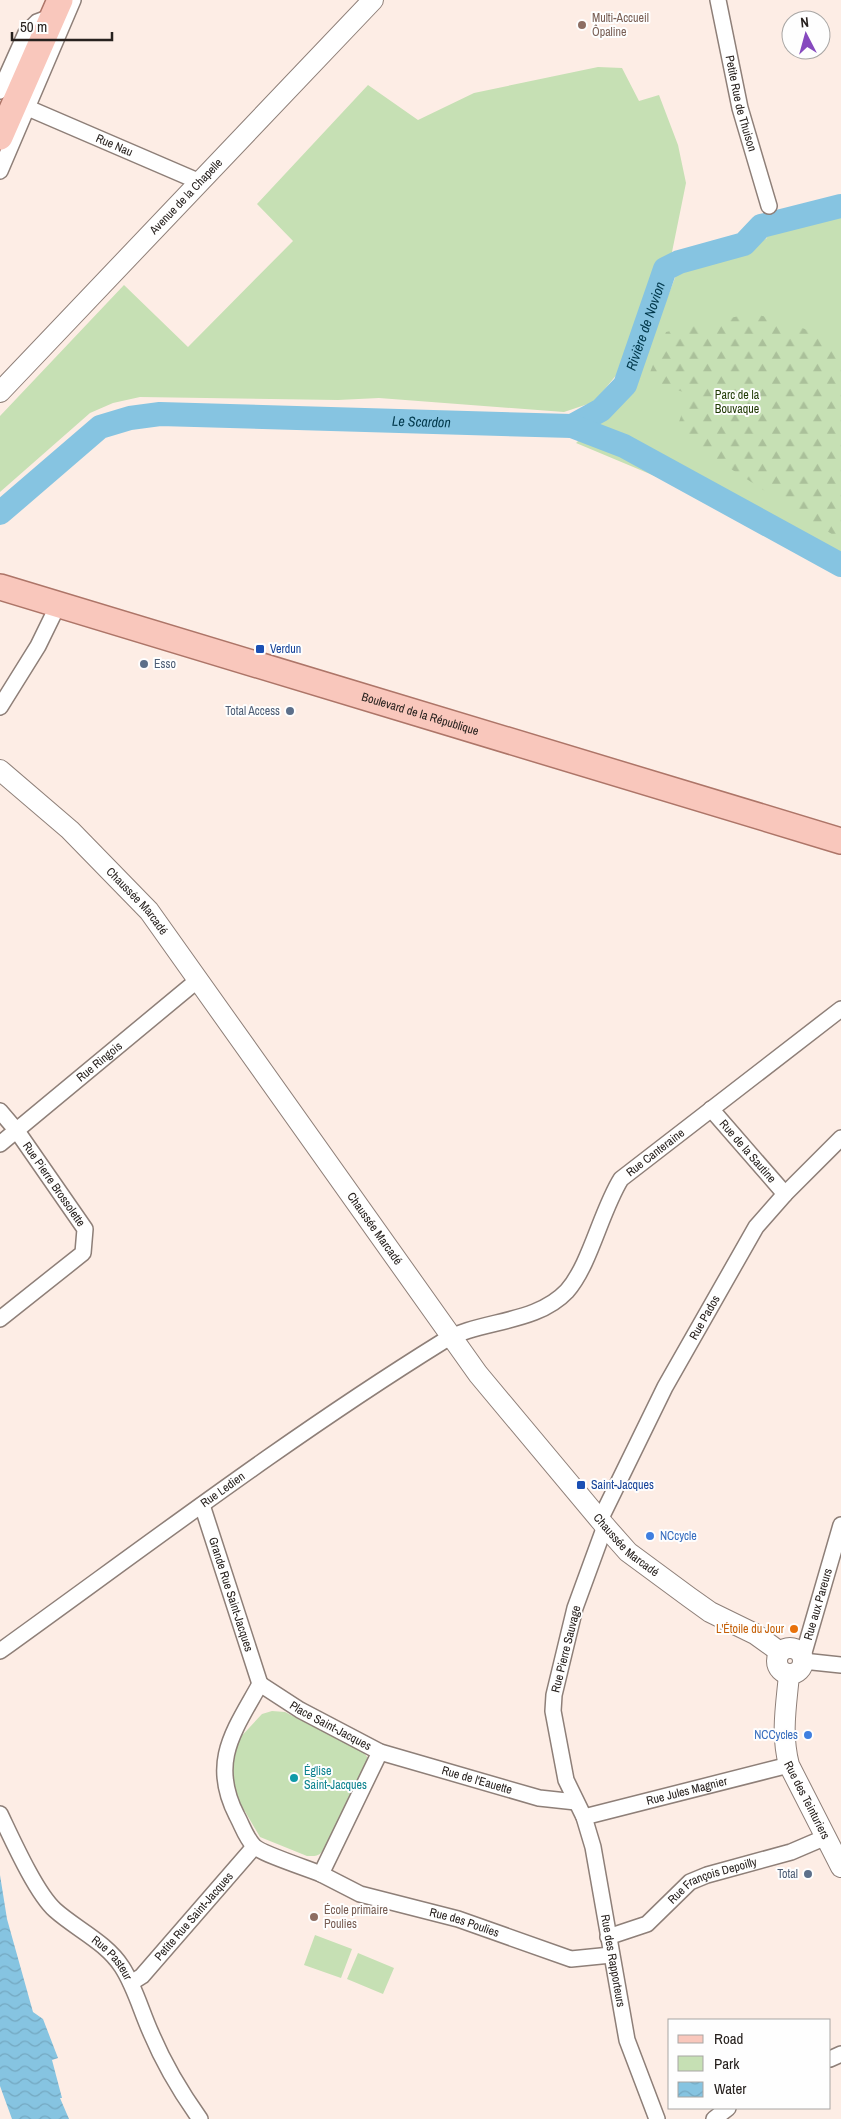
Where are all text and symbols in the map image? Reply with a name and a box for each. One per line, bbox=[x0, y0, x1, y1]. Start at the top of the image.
scale bar bbox=[12, 10, 112, 42]
place label: Multi-Accueil Ôpaline bbox=[592, 10, 649, 40]
north arrow bbox=[781, 10, 831, 60]
text: N bbox=[800, 13, 810, 31]
text: 50 m bbox=[20, 16, 47, 37]
marker: Multi-Accueil Ôpaline bbox=[576, 19, 588, 31]
street label: Petite Rue de Thuison bbox=[721, 54, 760, 153]
street label: Rue Nau bbox=[93, 130, 135, 160]
street label: Avenue de la Chapelle bbox=[145, 155, 226, 239]
water label: Rivière de Novion bbox=[622, 279, 669, 373]
park label: Parc de la Bouvaque bbox=[715, 387, 760, 417]
water label: Le Scardon bbox=[392, 412, 451, 431]
place label: Verdun bbox=[270, 641, 301, 657]
marker: Verdun bbox=[254, 643, 266, 655]
place label: Esso bbox=[154, 656, 176, 672]
marker: Esso bbox=[138, 658, 150, 670]
street label: Boulevard de la République bbox=[360, 689, 481, 739]
place label: Total Access bbox=[225, 703, 280, 719]
marker: Total Access bbox=[284, 705, 296, 717]
street label: Chaussée Marcadé bbox=[103, 864, 171, 938]
street label: Rue Ringois bbox=[73, 1038, 126, 1085]
street label: Rue de la Sautine bbox=[716, 1116, 780, 1186]
street label: Rue Canteraine bbox=[623, 1125, 688, 1180]
street label: Rue Pierre Brossolette bbox=[19, 1139, 89, 1230]
street label: Chaussée Marcadé bbox=[343, 1189, 406, 1268]
street label: Rue Pados bbox=[686, 1292, 724, 1343]
street label: Rue Ledien bbox=[197, 1468, 248, 1511]
place label: Saint-Jacques bbox=[591, 1477, 654, 1493]
marker: Saint-Jacques bbox=[575, 1479, 587, 1491]
street label: Chaussée Marcadé bbox=[590, 1510, 662, 1580]
place label: NCcycle bbox=[660, 1528, 697, 1544]
marker: NCcycle bbox=[644, 1530, 656, 1542]
street label: Grande Rue Saint-Jacques bbox=[205, 1535, 257, 1654]
street label: Rue aux Pareurs bbox=[800, 1566, 836, 1642]
street label: Rue Pierre Sauvage bbox=[547, 1604, 585, 1694]
place label: L'Étoile du Jour bbox=[716, 1621, 785, 1637]
marker: L'Étoile du Jour bbox=[788, 1623, 800, 1635]
street label: Place Saint-Jacques bbox=[286, 1697, 374, 1754]
place label: NCCycles bbox=[754, 1727, 798, 1743]
marker: NCCycles bbox=[802, 1729, 814, 1741]
street label: Rue des Teinturiers bbox=[780, 1758, 834, 1842]
street label: Rue de l'Eauette bbox=[440, 1762, 514, 1798]
place label: Église Saint-Jacques bbox=[304, 1763, 367, 1793]
marker: Église Saint-Jacques bbox=[288, 1772, 300, 1784]
street label: Rue Jules Magnier bbox=[645, 1773, 730, 1809]
street label: Rue François Depoilly bbox=[664, 1854, 759, 1907]
place label: Total bbox=[777, 1866, 798, 1882]
marker: Total bbox=[802, 1868, 814, 1880]
street label: Petite Rue Saint-Jacques bbox=[151, 1869, 237, 1964]
place label: École primaire Poulies bbox=[324, 1902, 388, 1932]
street label: Rue des Poulies bbox=[428, 1904, 501, 1941]
marker: École primaire Poulies bbox=[308, 1911, 320, 1923]
street label: Rue des Rapporteurs bbox=[597, 1913, 629, 2008]
street label: Rue Pasteur bbox=[88, 1932, 136, 1983]
legend bbox=[668, 2019, 831, 2109]
text: Road bbox=[714, 2028, 743, 2049]
text: Park bbox=[714, 2053, 740, 2074]
text: Water bbox=[714, 2078, 746, 2099]

